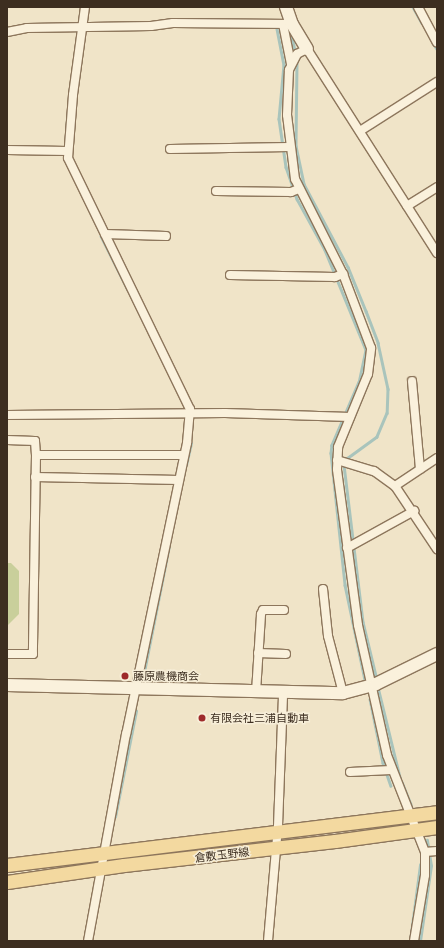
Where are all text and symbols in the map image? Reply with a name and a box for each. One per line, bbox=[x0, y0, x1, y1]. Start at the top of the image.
place label: 藤原農機商会 bbox=[133, 669, 199, 683]
marker: 藤原農機商会 bbox=[120, 671, 130, 681]
place label: 有限会社三浦自動車 bbox=[210, 711, 309, 725]
marker: 有限会社三浦自動車 bbox=[197, 713, 207, 723]
street label: 倉敷玉野線 bbox=[194, 845, 250, 865]

